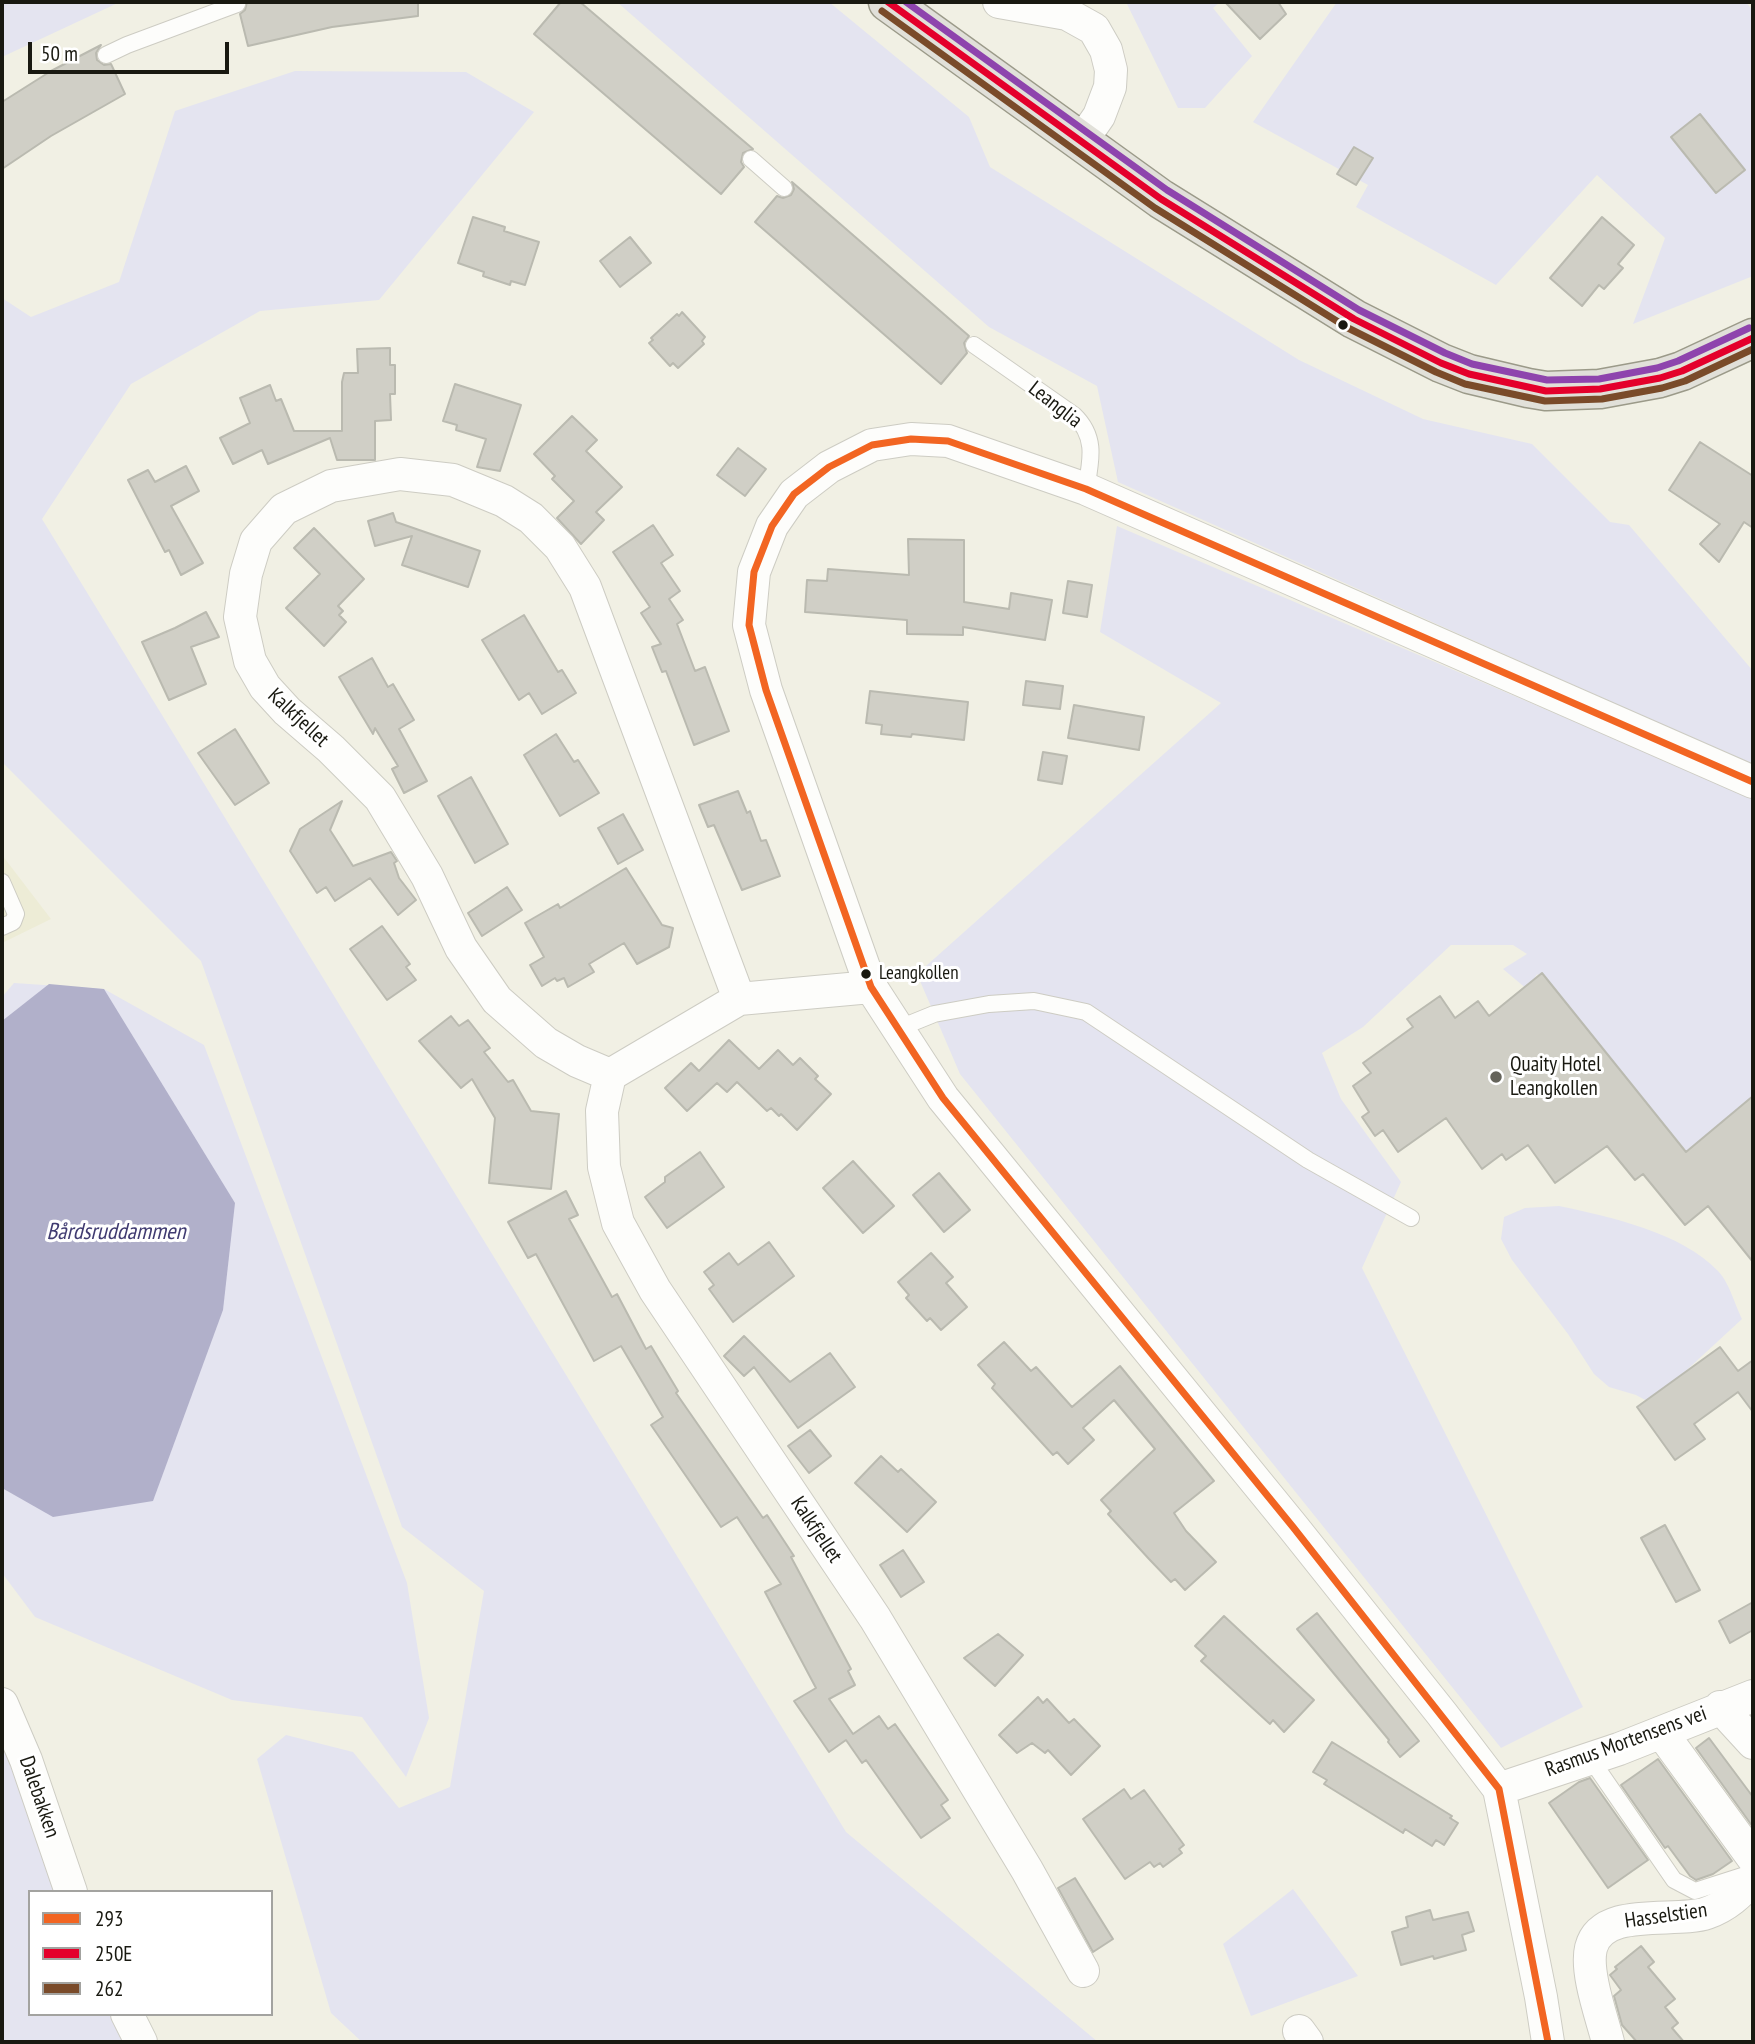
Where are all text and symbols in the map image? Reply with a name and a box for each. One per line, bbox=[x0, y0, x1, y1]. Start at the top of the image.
scale bar bbox=[32, 28, 233, 72]
text: 50 m bbox=[41, 40, 78, 67]
unlabelled marker bbox=[1336, 318, 1350, 332]
street label: Leanglia bbox=[1023, 376, 1087, 434]
street label: Kalkfjellet bbox=[262, 683, 334, 753]
place label: Leangkollen bbox=[879, 963, 958, 985]
marker: Leangkollen bbox=[859, 967, 873, 981]
place label: Quaity Hotel Leangkollen bbox=[1510, 1052, 1601, 1102]
marker: Quaity Hotel Leangkollen bbox=[1488, 1069, 1504, 1085]
water label: Bårdsruddammen bbox=[46, 1218, 186, 1246]
street label: Kalkfjellet bbox=[785, 1492, 847, 1568]
street label: Rasmus Mortensens vei bbox=[1542, 1701, 1710, 1783]
street label: Dalebakken bbox=[13, 1753, 65, 1841]
legend bbox=[28, 1890, 273, 2016]
street label: Hasselstien bbox=[1623, 1898, 1709, 1934]
text: 293 bbox=[95, 1905, 123, 1932]
text: 250E bbox=[95, 1940, 132, 1967]
text: 262 bbox=[95, 1975, 123, 2002]

